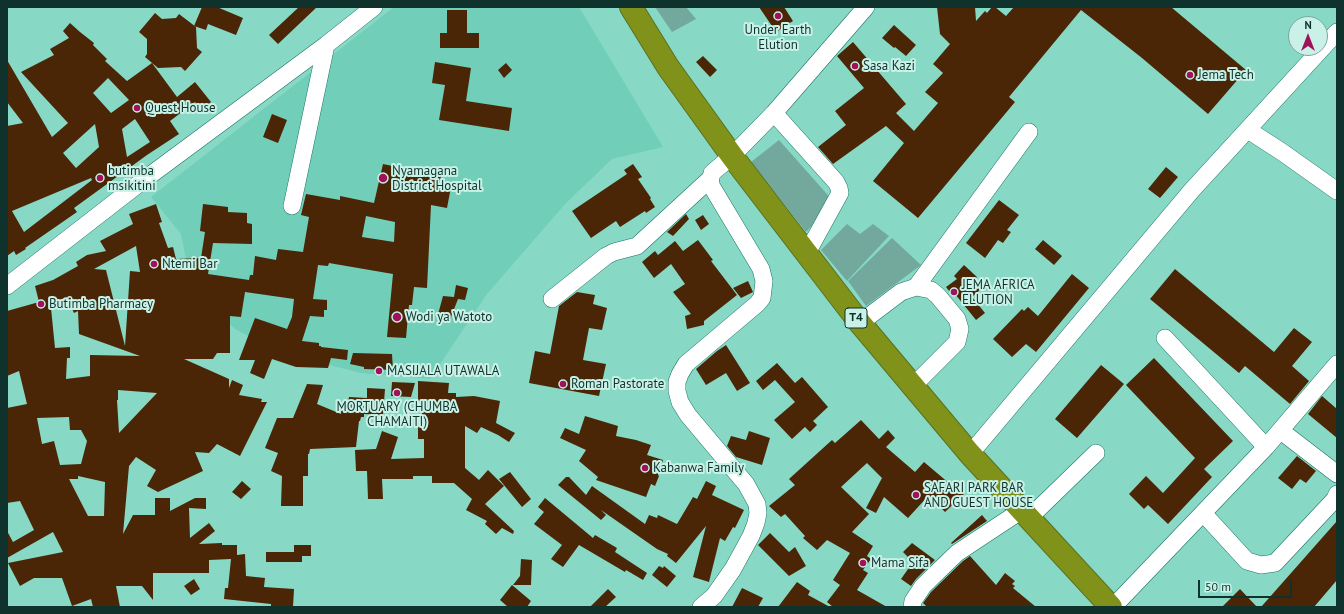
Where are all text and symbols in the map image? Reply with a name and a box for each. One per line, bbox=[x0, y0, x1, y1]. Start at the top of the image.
marker: Under Earth Elution bbox=[773, 11, 783, 21]
north arrow bbox=[1288, 16, 1328, 56]
text: N bbox=[1304, 18, 1312, 32]
place label: Under Earth Elution bbox=[745, 22, 811, 53]
place label: Sasa Kazi bbox=[863, 58, 915, 74]
marker: Sasa Kazi bbox=[850, 61, 860, 71]
place label: Jema Tech bbox=[1198, 67, 1254, 83]
marker: Jema Tech bbox=[1185, 70, 1195, 80]
place label: Quest House bbox=[145, 100, 216, 116]
marker: Quest House bbox=[132, 103, 142, 113]
place label: butimba msikitini bbox=[108, 163, 156, 194]
place label: Nyamagana District Hospital bbox=[392, 163, 482, 194]
marker: Nyamagana District Hospital bbox=[377, 172, 389, 184]
marker: butimba msikitini bbox=[95, 173, 105, 183]
place label: Ntemi Bar bbox=[162, 256, 218, 272]
marker: Ntemi Bar bbox=[149, 259, 159, 269]
place label: JEMA AFRICA ELUTION bbox=[962, 277, 1035, 308]
marker: JEMA AFRICA ELUTION bbox=[949, 287, 959, 297]
place label: Butimba Pharmacy bbox=[49, 296, 153, 312]
marker: Butimba Pharmacy bbox=[36, 299, 46, 309]
road number: T4 bbox=[845, 308, 867, 328]
place label: Wodi ya Watoto bbox=[406, 309, 492, 325]
marker: Wodi ya Watoto bbox=[391, 311, 403, 323]
place label: MASIJALA UTAWALA bbox=[387, 363, 499, 379]
marker: MASIJALA UTAWALA bbox=[374, 366, 384, 376]
place label: Roman Pastorate bbox=[571, 376, 664, 392]
marker: Roman Pastorate bbox=[558, 379, 568, 389]
marker: MORTUARY (CHUMBA CHAMAITI) bbox=[392, 388, 402, 398]
place label: MORTUARY (CHUMBA CHAMAITI) bbox=[337, 399, 457, 430]
place label: Kabanwa Family bbox=[653, 460, 744, 476]
marker: Kabanwa Family bbox=[640, 463, 650, 473]
place label: SAFARI PARK BAR AND GUEST HOUSE bbox=[924, 480, 1033, 511]
marker: SAFARI PARK BAR AND GUEST HOUSE bbox=[911, 490, 921, 500]
place label: Mama Sifa bbox=[871, 555, 929, 571]
marker: Mama Sifa bbox=[858, 558, 868, 568]
scale bar bbox=[1200, 572, 1294, 598]
text: 50 m bbox=[1205, 579, 1231, 594]

